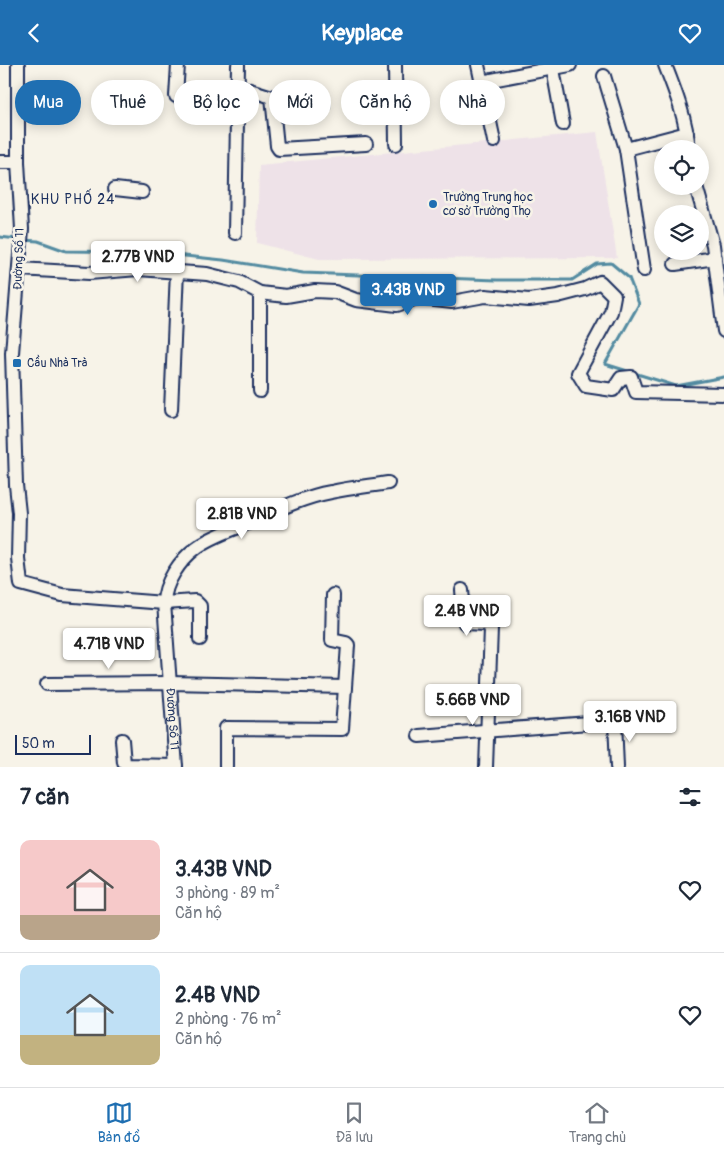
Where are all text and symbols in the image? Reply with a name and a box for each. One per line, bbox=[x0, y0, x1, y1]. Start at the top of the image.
icon: back bbox=[20, 19, 48, 47]
text: Keyplace bbox=[321, 19, 403, 47]
icon: heart bbox=[676, 19, 704, 47]
chip: Mua bbox=[15, 80, 81, 125]
chip: Thuê bbox=[91, 80, 164, 125]
chip: Bộ lọc bbox=[174, 80, 259, 125]
chip: Mới bbox=[269, 80, 331, 125]
chip: Căn hộ bbox=[341, 80, 430, 125]
chip: Nhà bbox=[440, 80, 505, 125]
map controls bbox=[654, 140, 709, 260]
button: locate bbox=[654, 140, 709, 195]
district label: KHU PHỐ 24 bbox=[31, 188, 115, 208]
place label: Trường Trung học cơ sở Trường Thọ bbox=[443, 190, 533, 219]
marker: Trường Trung học cơ sở Trường Thọ bbox=[427, 198, 439, 210]
button: layers bbox=[654, 205, 709, 260]
street label: Đường Số 11 bbox=[9, 228, 28, 290]
pin: 2.77B VND bbox=[81, 241, 195, 283]
text: 2.77B VND bbox=[102, 247, 174, 267]
pin: 3.43B VND bbox=[351, 273, 465, 316]
text: 3.43B VND bbox=[371, 280, 445, 300]
place label: Cầu Nhà Trà bbox=[27, 354, 88, 371]
marker: Cầu Nhà Trà bbox=[11, 357, 23, 369]
pin: 2.81B VND bbox=[185, 497, 299, 540]
text: 2.81B VND bbox=[207, 504, 277, 524]
pin: 2.4B VND bbox=[415, 595, 519, 637]
text: 2.4B VND bbox=[435, 601, 499, 621]
pin: 4.71B VND bbox=[52, 627, 166, 670]
text: 4.71B VND bbox=[74, 634, 144, 654]
pin: 5.66B VND bbox=[416, 683, 530, 726]
street label: Đường Số 11 bbox=[163, 687, 182, 751]
text: 5.66B VND bbox=[436, 690, 510, 710]
pin: 3.16B VND bbox=[573, 701, 687, 743]
text: 3.16B VND bbox=[595, 707, 665, 727]
scale bar bbox=[15, 732, 91, 755]
text: 50 m bbox=[22, 735, 55, 752]
icon: filters bbox=[676, 783, 704, 811]
text: 7 căn bbox=[20, 784, 69, 811]
text: 3.43B VND bbox=[175, 856, 272, 883]
icon: home bbox=[60, 860, 120, 920]
icon: heart bbox=[676, 876, 704, 904]
text: 3 phòng · 89 m² bbox=[175, 883, 280, 903]
text: Căn hộ bbox=[175, 903, 222, 923]
text: 2.4B VND bbox=[175, 982, 260, 1009]
icon: home bbox=[60, 985, 120, 1045]
icon: heart bbox=[676, 1001, 704, 1029]
text: 2 phòng · 76 m² bbox=[175, 1009, 281, 1029]
text: Căn hộ bbox=[175, 1029, 222, 1049]
tab: Bản đồ bbox=[98, 1099, 140, 1146]
tab: Đã lưu bbox=[336, 1099, 373, 1146]
tab: Trang chủ bbox=[569, 1099, 626, 1146]

